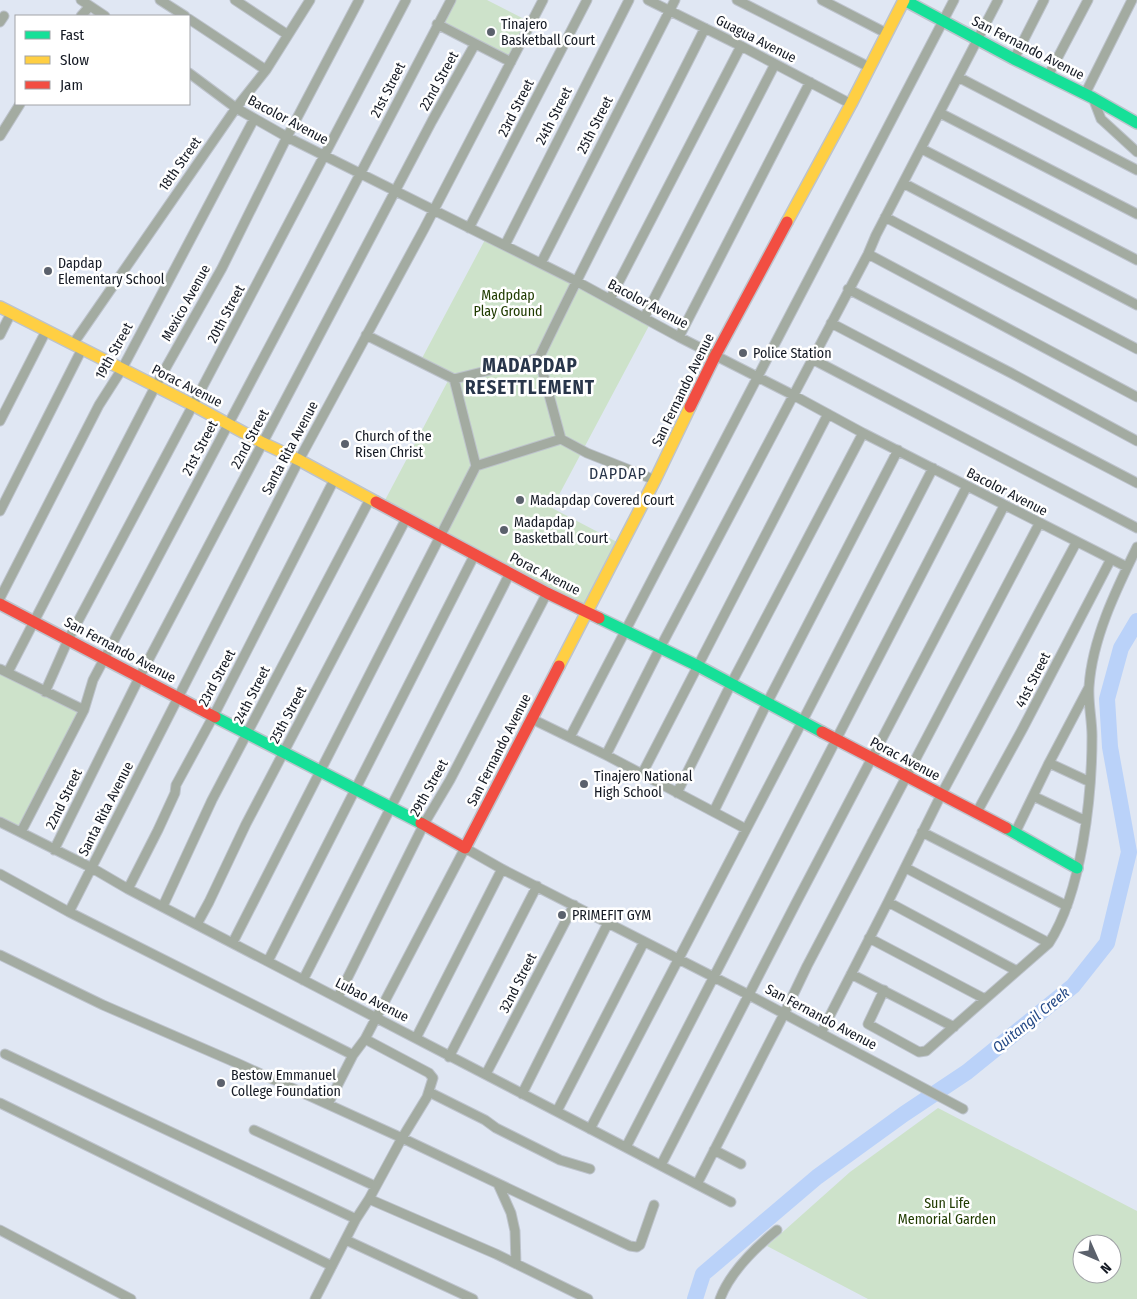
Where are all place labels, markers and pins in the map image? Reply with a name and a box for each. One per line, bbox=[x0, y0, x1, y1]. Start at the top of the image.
place label: Tinajero Basketball Court bbox=[501, 16, 595, 49]
marker: Tinajero Basketball Court bbox=[485, 26, 497, 38]
place label: Dapdap Elementary School bbox=[58, 255, 165, 288]
marker: Dapdap Elementary School bbox=[42, 265, 54, 277]
place label: Police Station bbox=[753, 345, 832, 362]
marker: Police Station bbox=[737, 347, 749, 359]
place label: Church of the Risen Christ bbox=[355, 428, 432, 461]
marker: Church of the Risen Christ bbox=[339, 438, 351, 450]
place label: Madapdap Covered Court bbox=[530, 492, 675, 509]
marker: Madapdap Covered Court bbox=[514, 494, 526, 506]
place label: Madapdap Basketball Court bbox=[514, 514, 608, 547]
marker: Madapdap Basketball Court bbox=[498, 524, 510, 536]
place label: Tinajero National High School bbox=[594, 768, 693, 801]
marker: Tinajero National High School bbox=[578, 778, 590, 790]
place label: PRIMEFIT GYM bbox=[572, 907, 651, 924]
marker: PRIMEFIT GYM bbox=[556, 909, 568, 921]
place label: Bestow Emmanuel College Foundation bbox=[231, 1067, 341, 1100]
marker: Bestow Emmanuel College Foundation bbox=[215, 1077, 227, 1089]

